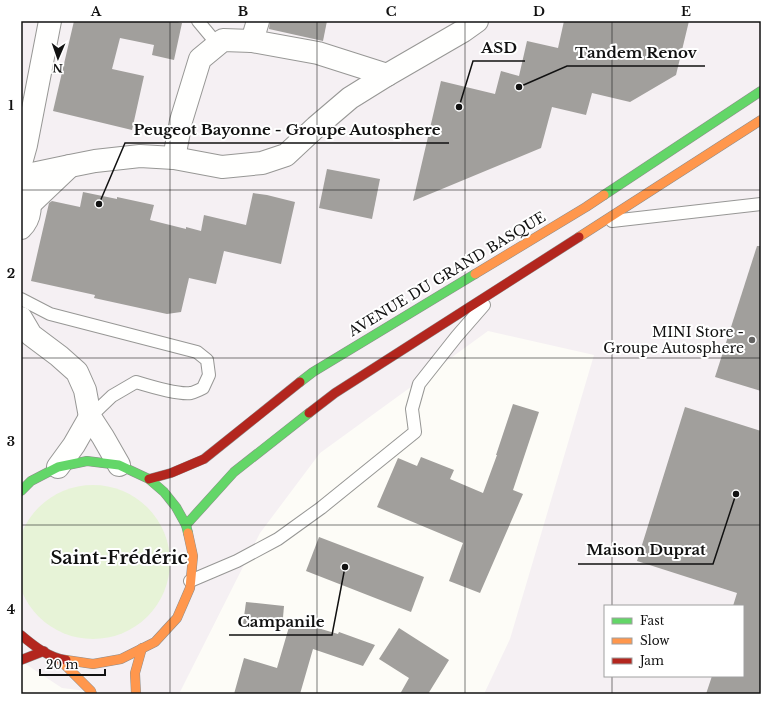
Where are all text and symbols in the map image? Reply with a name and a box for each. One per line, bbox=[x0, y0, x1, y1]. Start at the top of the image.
text: A bbox=[90, 3, 102, 20]
text: B bbox=[238, 3, 248, 20]
text: C bbox=[386, 3, 397, 20]
text: D bbox=[533, 3, 545, 20]
text: E bbox=[681, 3, 691, 20]
callout: ASD bbox=[473, 34, 525, 61]
north arrow bbox=[38, 38, 78, 78]
text: ASD bbox=[480, 38, 517, 57]
callout: Tandem Renov bbox=[567, 39, 705, 66]
text: Tandem Renov bbox=[575, 43, 698, 62]
text: N bbox=[52, 61, 63, 75]
text: 1 bbox=[8, 97, 14, 114]
callout: Peugeot Bayonne - Groupe Autosphere bbox=[125, 116, 449, 143]
text: Peugeot Bayonne - Groupe Autosphere bbox=[134, 120, 441, 139]
street label: AVENUE DU GRAND BASQUE bbox=[344, 208, 549, 341]
text: 2 bbox=[7, 265, 15, 282]
place label: MINI Store - Groupe Autosphere bbox=[603, 323, 744, 357]
marker: MINI Store - Groupe Autosphere bbox=[747, 335, 757, 345]
text: 3 bbox=[7, 433, 15, 450]
callout: Maison Duprat bbox=[578, 537, 713, 564]
text: Maison Duprat bbox=[586, 540, 706, 559]
district label: Saint-Frédéric bbox=[50, 547, 188, 569]
text: 4 bbox=[7, 601, 16, 618]
legend bbox=[604, 605, 744, 677]
callout: Campanile bbox=[229, 608, 332, 635]
text: Campanile bbox=[237, 612, 325, 631]
text: Fast bbox=[640, 613, 665, 628]
text: Slow bbox=[640, 633, 670, 648]
scale bar bbox=[40, 651, 105, 677]
text: Jam bbox=[638, 653, 664, 668]
text: 20 m bbox=[46, 657, 78, 672]

